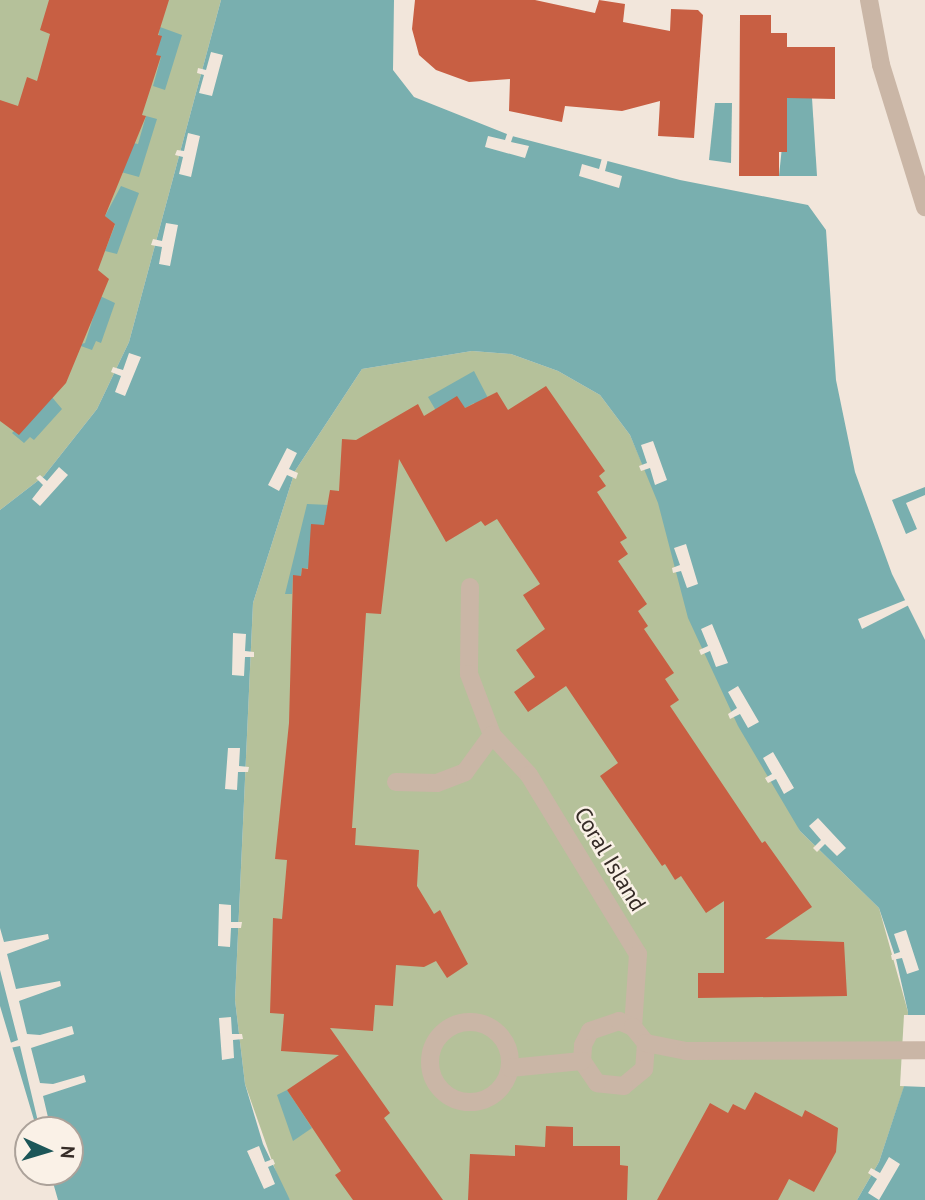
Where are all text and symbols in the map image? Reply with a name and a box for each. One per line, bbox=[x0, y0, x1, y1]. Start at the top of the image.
street label: Coral Island bbox=[568, 802, 652, 916]
north arrow bbox=[14, 1116, 84, 1186]
text: N bbox=[56, 1145, 80, 1159]

